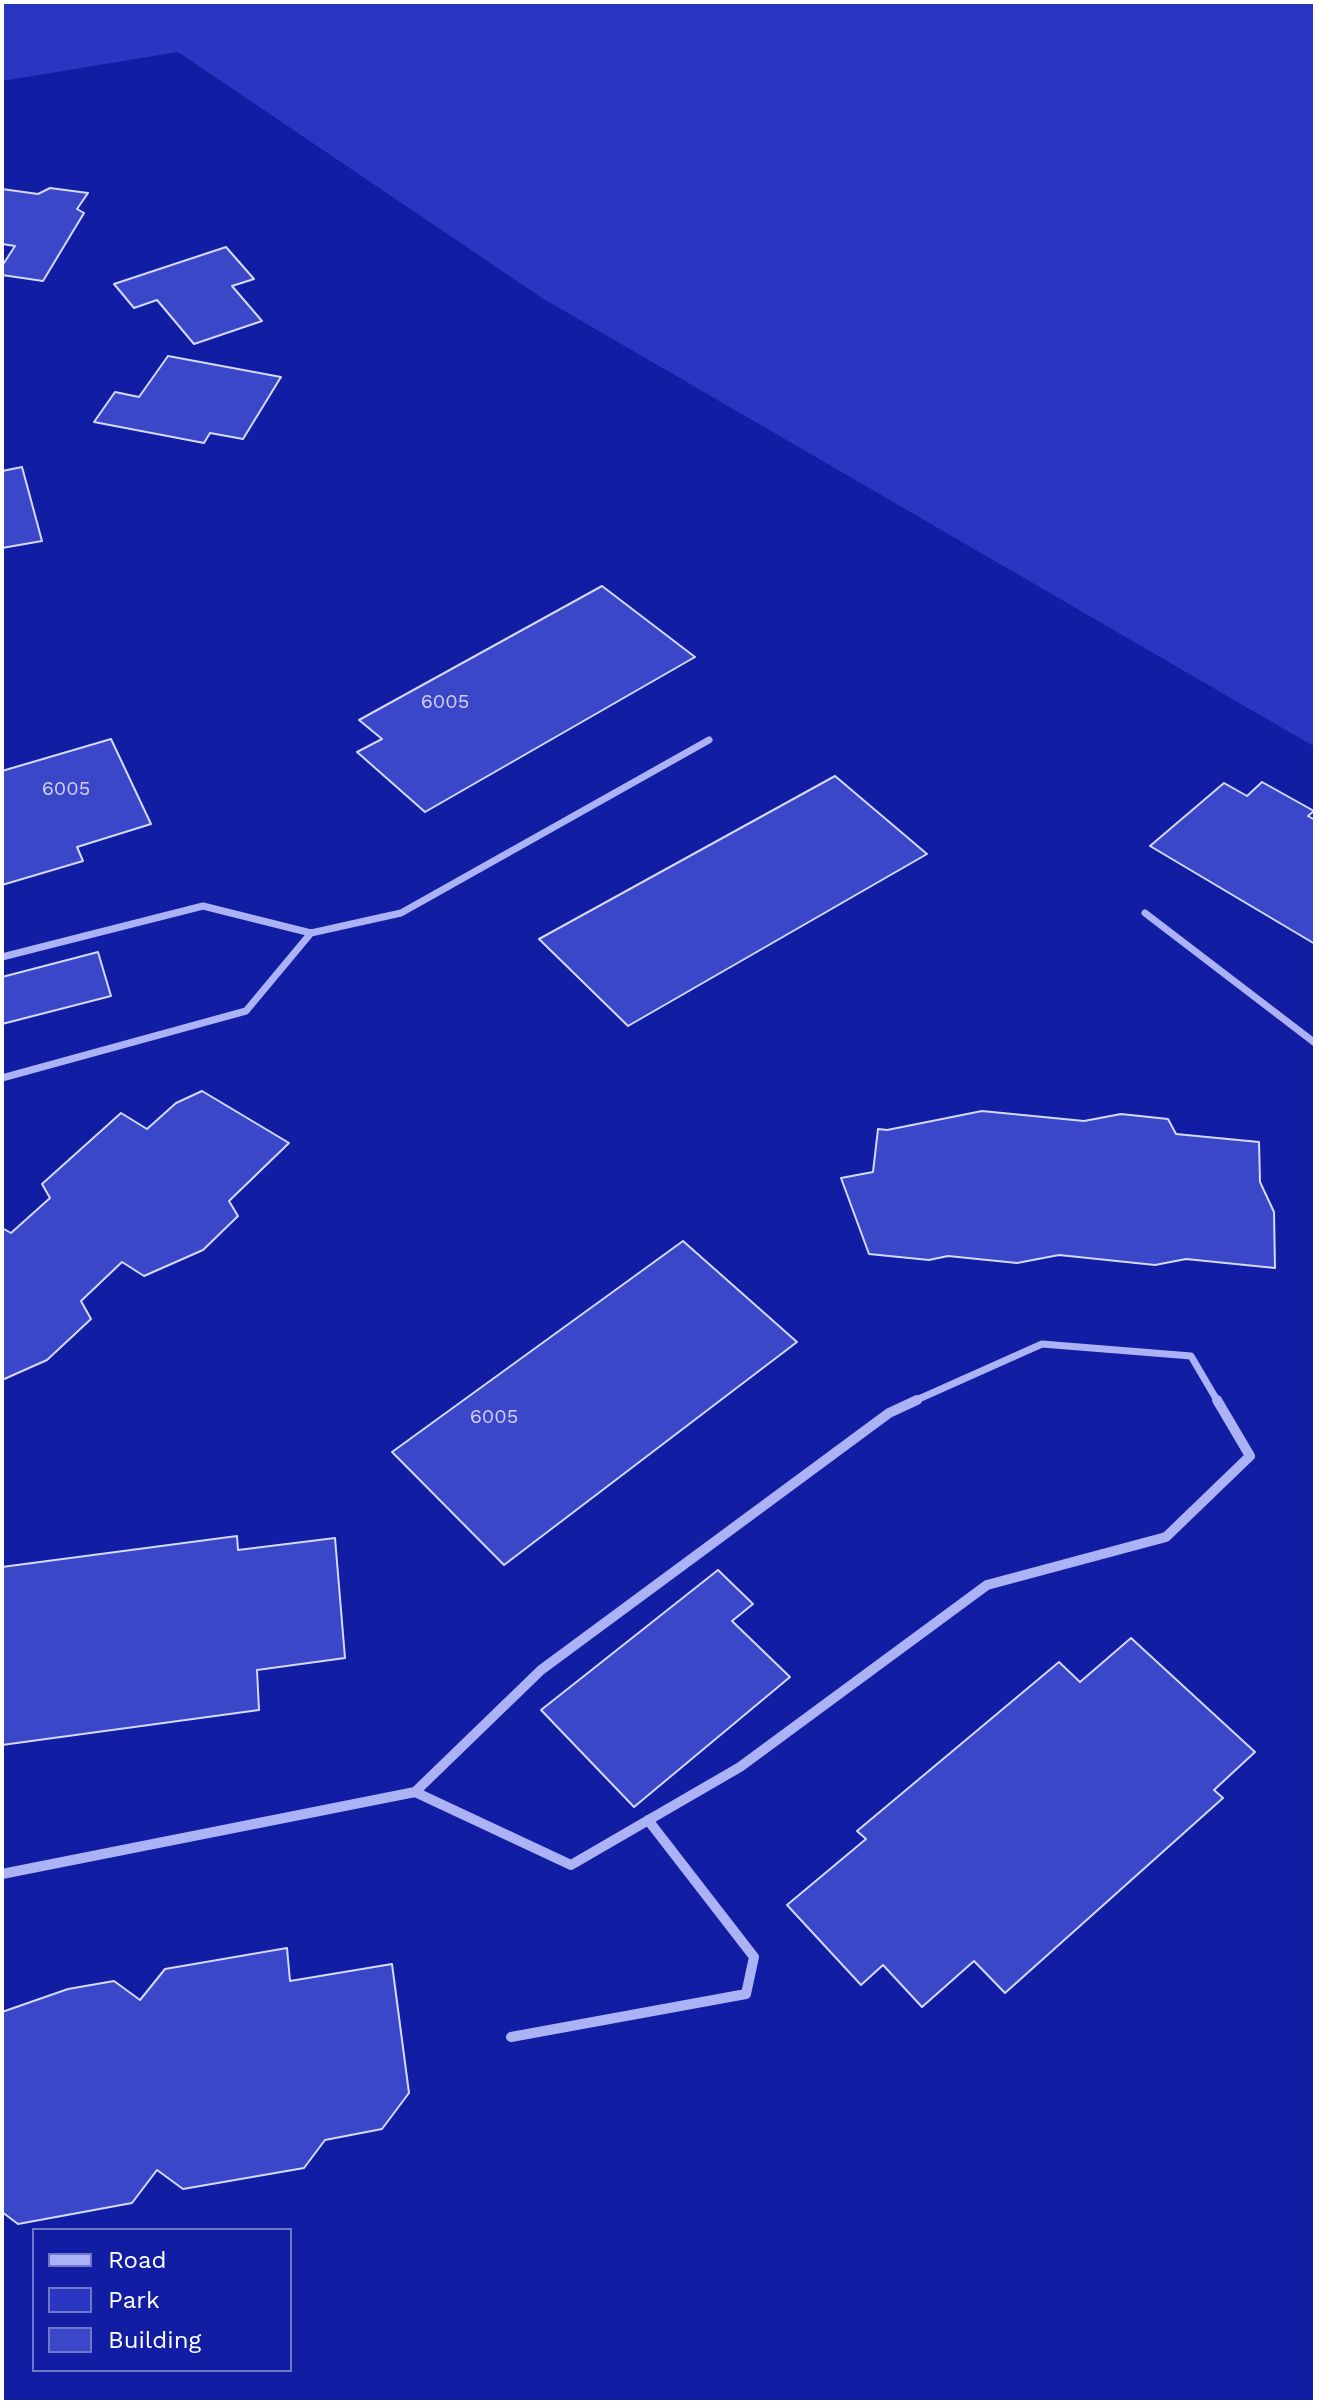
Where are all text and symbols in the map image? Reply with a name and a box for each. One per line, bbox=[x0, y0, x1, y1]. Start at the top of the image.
house number: 6005 bbox=[421, 690, 469, 714]
house number: 6005 bbox=[42, 777, 90, 801]
house number: 6005 bbox=[470, 1405, 518, 1429]
legend bbox=[32, 2228, 292, 2372]
text: Road bbox=[108, 2246, 167, 2274]
text: Park bbox=[108, 2286, 160, 2314]
text: Building bbox=[108, 2326, 201, 2354]

